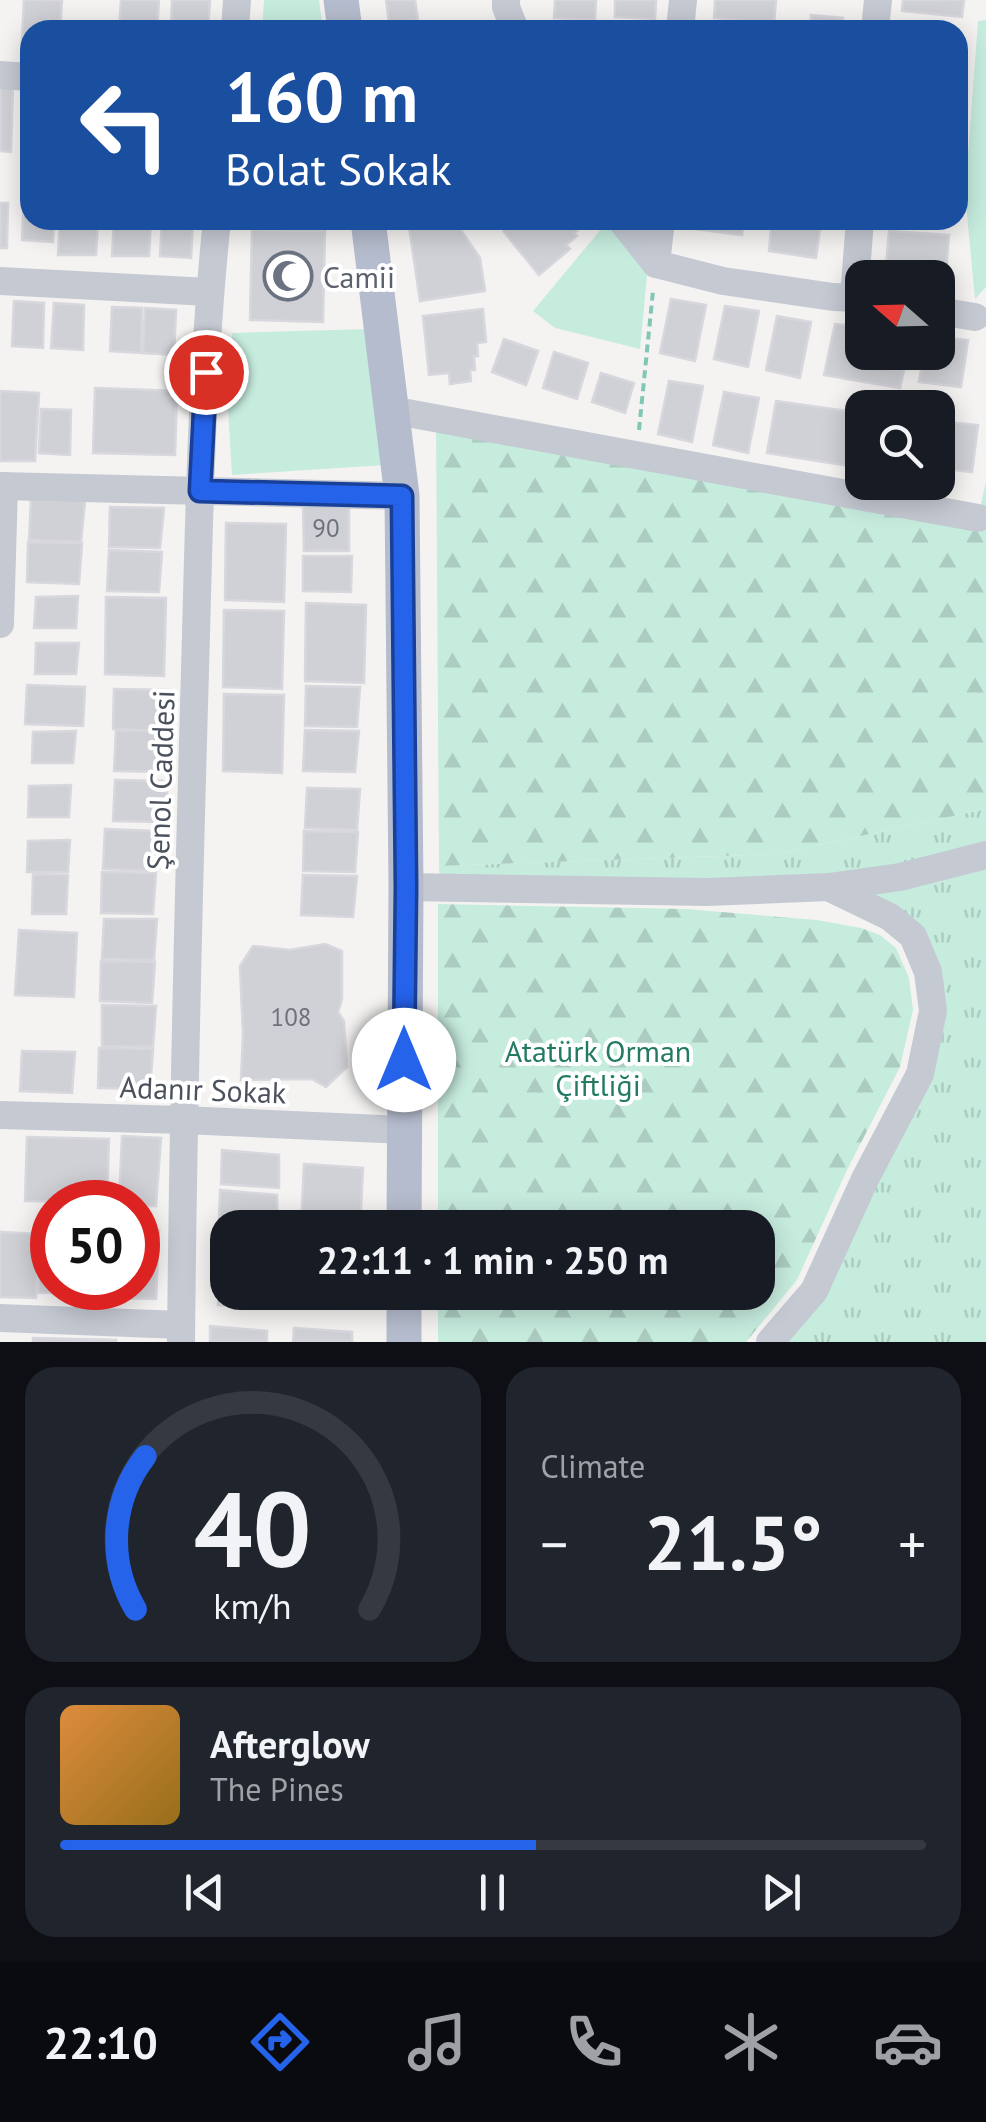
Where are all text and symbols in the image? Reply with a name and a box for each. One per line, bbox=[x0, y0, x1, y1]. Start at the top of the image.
text: 160 m bbox=[225, 51, 418, 141]
icon: left bbox=[60, 60, 190, 190]
text: Bolat Sokak bbox=[225, 139, 452, 197]
mosque icon: Camii bbox=[262, 250, 314, 302]
place label: Camii bbox=[323, 257, 395, 296]
north arrow bbox=[845, 260, 955, 370]
map controls bbox=[845, 260, 955, 500]
pin bbox=[164, 330, 249, 415]
icon: arrive bbox=[179, 345, 234, 400]
button: search bbox=[845, 390, 955, 500]
house number: 90 bbox=[312, 512, 340, 544]
street label: Şenol Caddesi bbox=[137, 689, 183, 871]
house number: 108 bbox=[271, 1001, 311, 1033]
position arrow bbox=[352, 1008, 456, 1112]
park label: Atatürk Orman Çiftliği bbox=[505, 1031, 691, 1104]
street label: Adanır Sokak bbox=[119, 1067, 288, 1111]
speed limit sign: 50 bbox=[30, 1180, 160, 1310]
text: 22:11 · 1 min · 250 m bbox=[317, 1235, 668, 1284]
text: Climate bbox=[541, 1445, 645, 1487]
text: 40 bbox=[194, 1461, 312, 1596]
text: 21.5° bbox=[644, 1494, 823, 1591]
text: − bbox=[541, 1508, 568, 1579]
text: + bbox=[898, 1508, 926, 1579]
text: km/h bbox=[214, 1583, 292, 1629]
text: Afterglow bbox=[210, 1719, 370, 1768]
text: The Pines bbox=[210, 1768, 344, 1810]
icon: previous bbox=[177, 1865, 232, 1920]
icon: pause bbox=[465, 1865, 520, 1920]
icon: next bbox=[754, 1865, 809, 1920]
icon: directions bbox=[245, 2007, 315, 2077]
icon: music bbox=[402, 2007, 472, 2077]
icon: phone bbox=[559, 2007, 629, 2077]
icon: climate bbox=[716, 2007, 786, 2077]
icon: car bbox=[873, 2007, 943, 2077]
text: 22:10 bbox=[43, 2013, 158, 2071]

